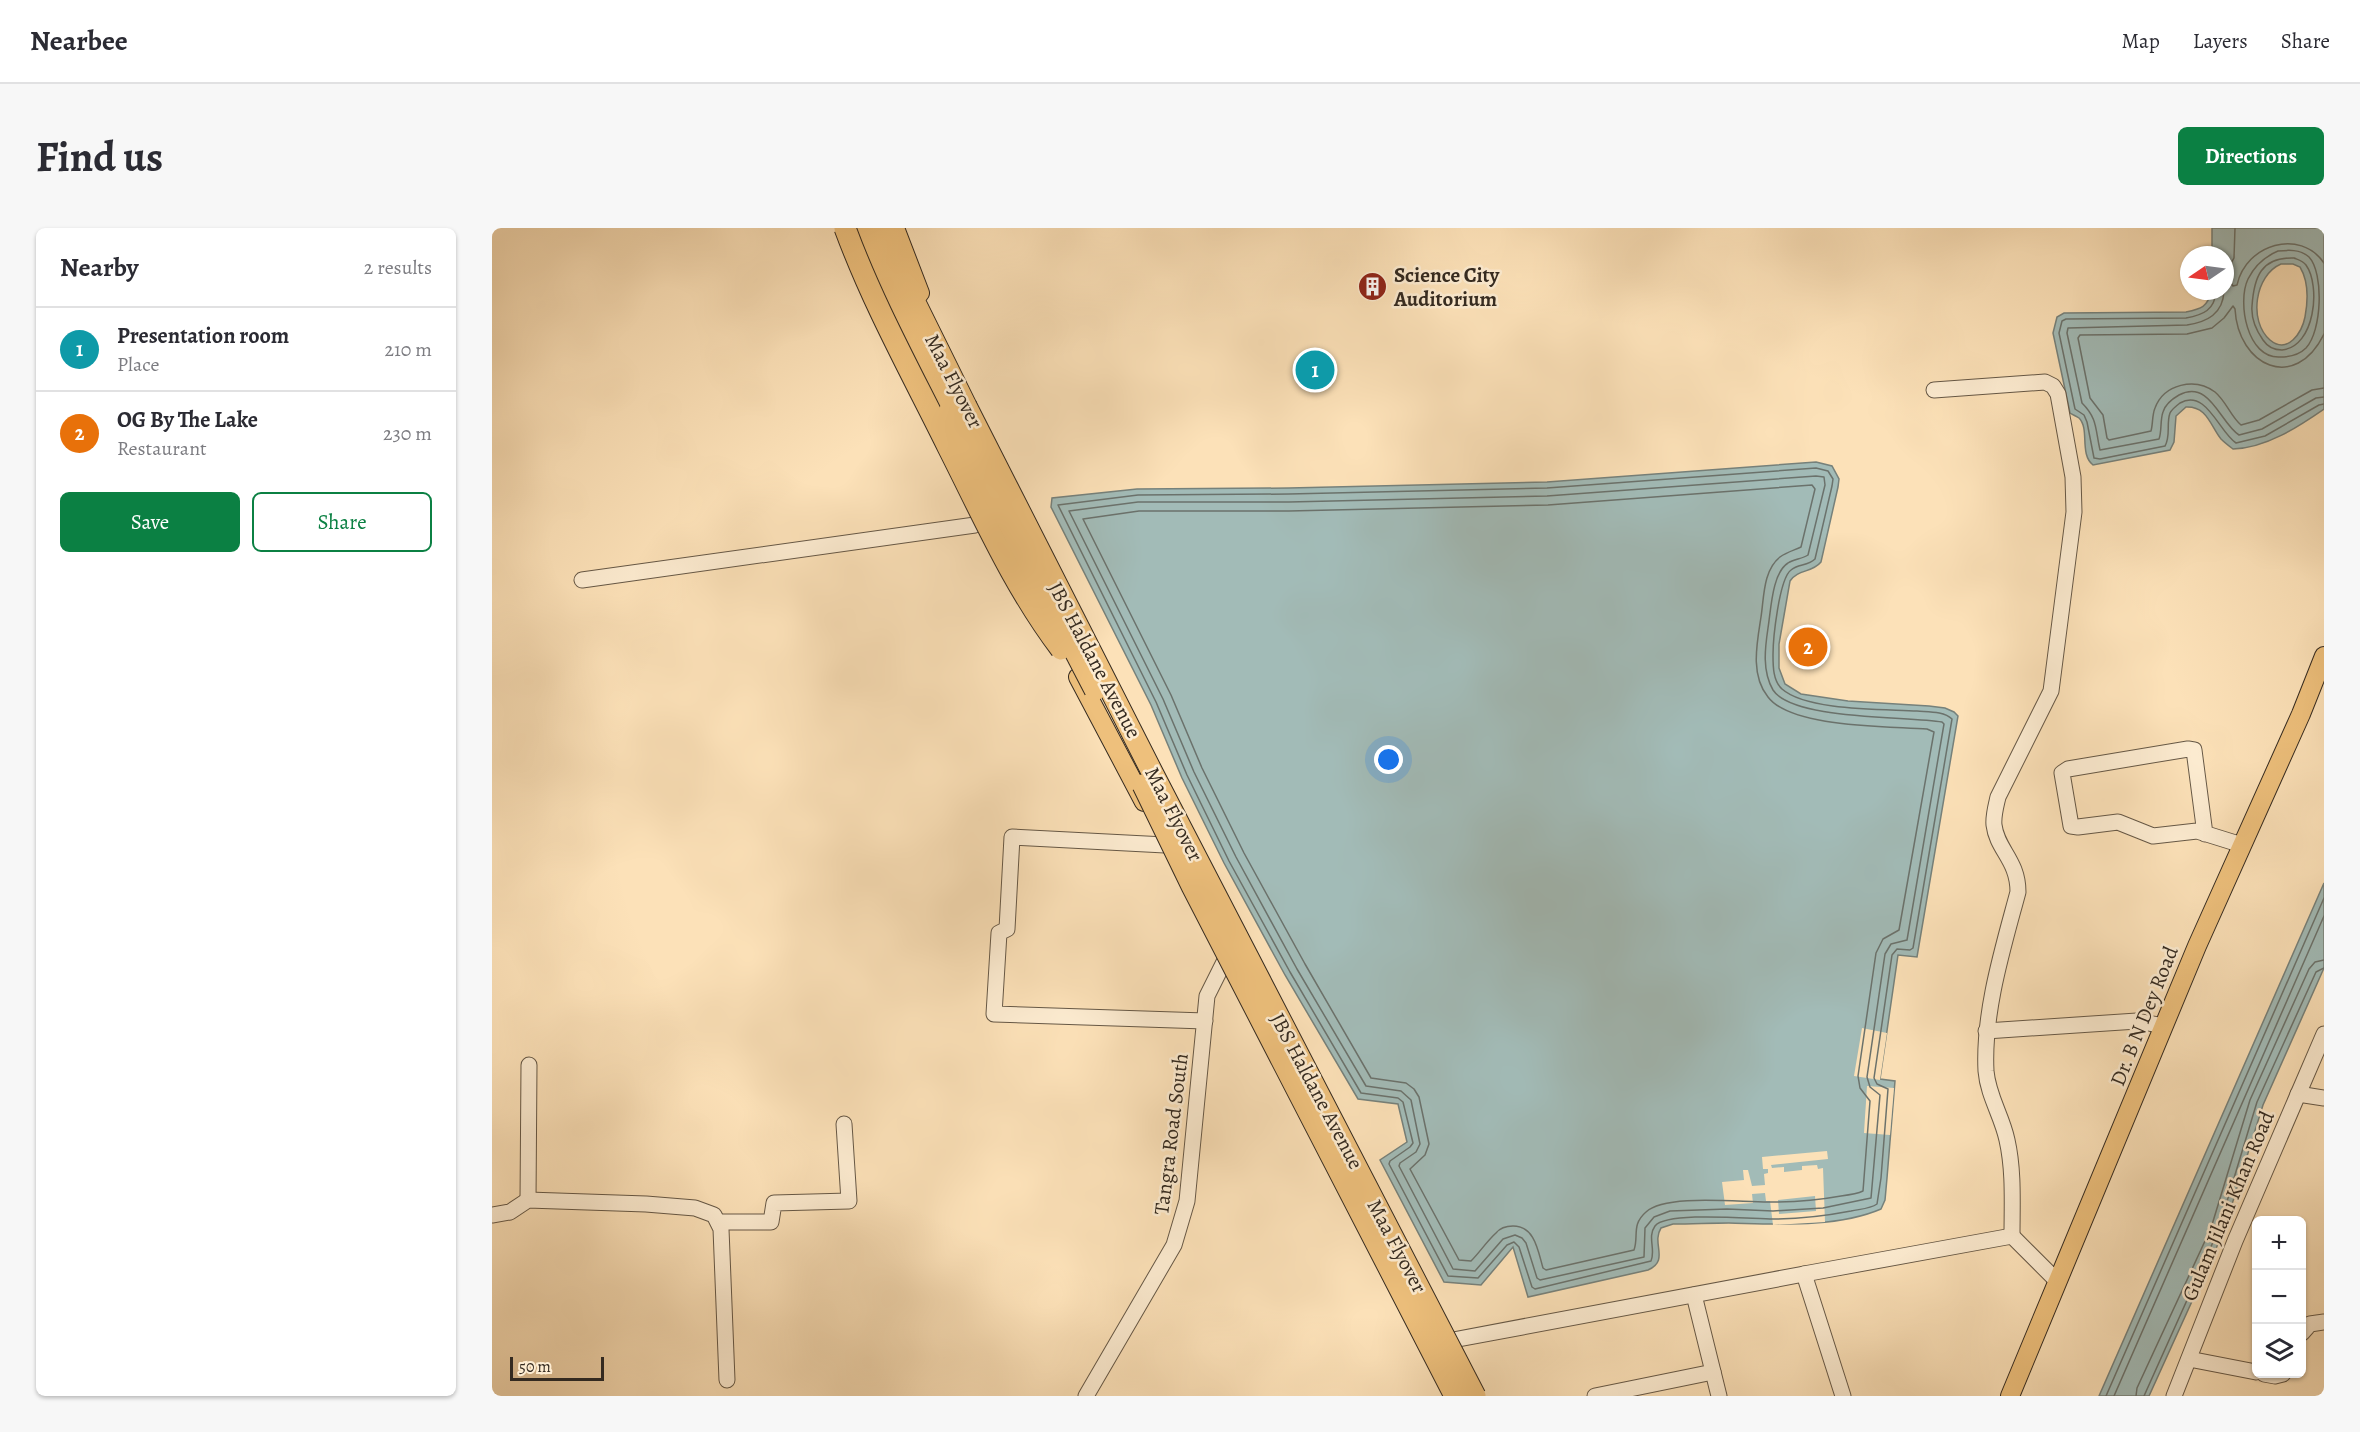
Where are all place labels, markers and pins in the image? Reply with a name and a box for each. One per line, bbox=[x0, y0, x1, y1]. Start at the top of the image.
place label: Science City Auditorium bbox=[1393, 261, 1500, 313]
building icon: Science City Auditorium bbox=[1357, 271, 1389, 303]
pin: 1 bbox=[1296, 348, 1334, 392]
pin: 2 bbox=[1788, 624, 1828, 670]

